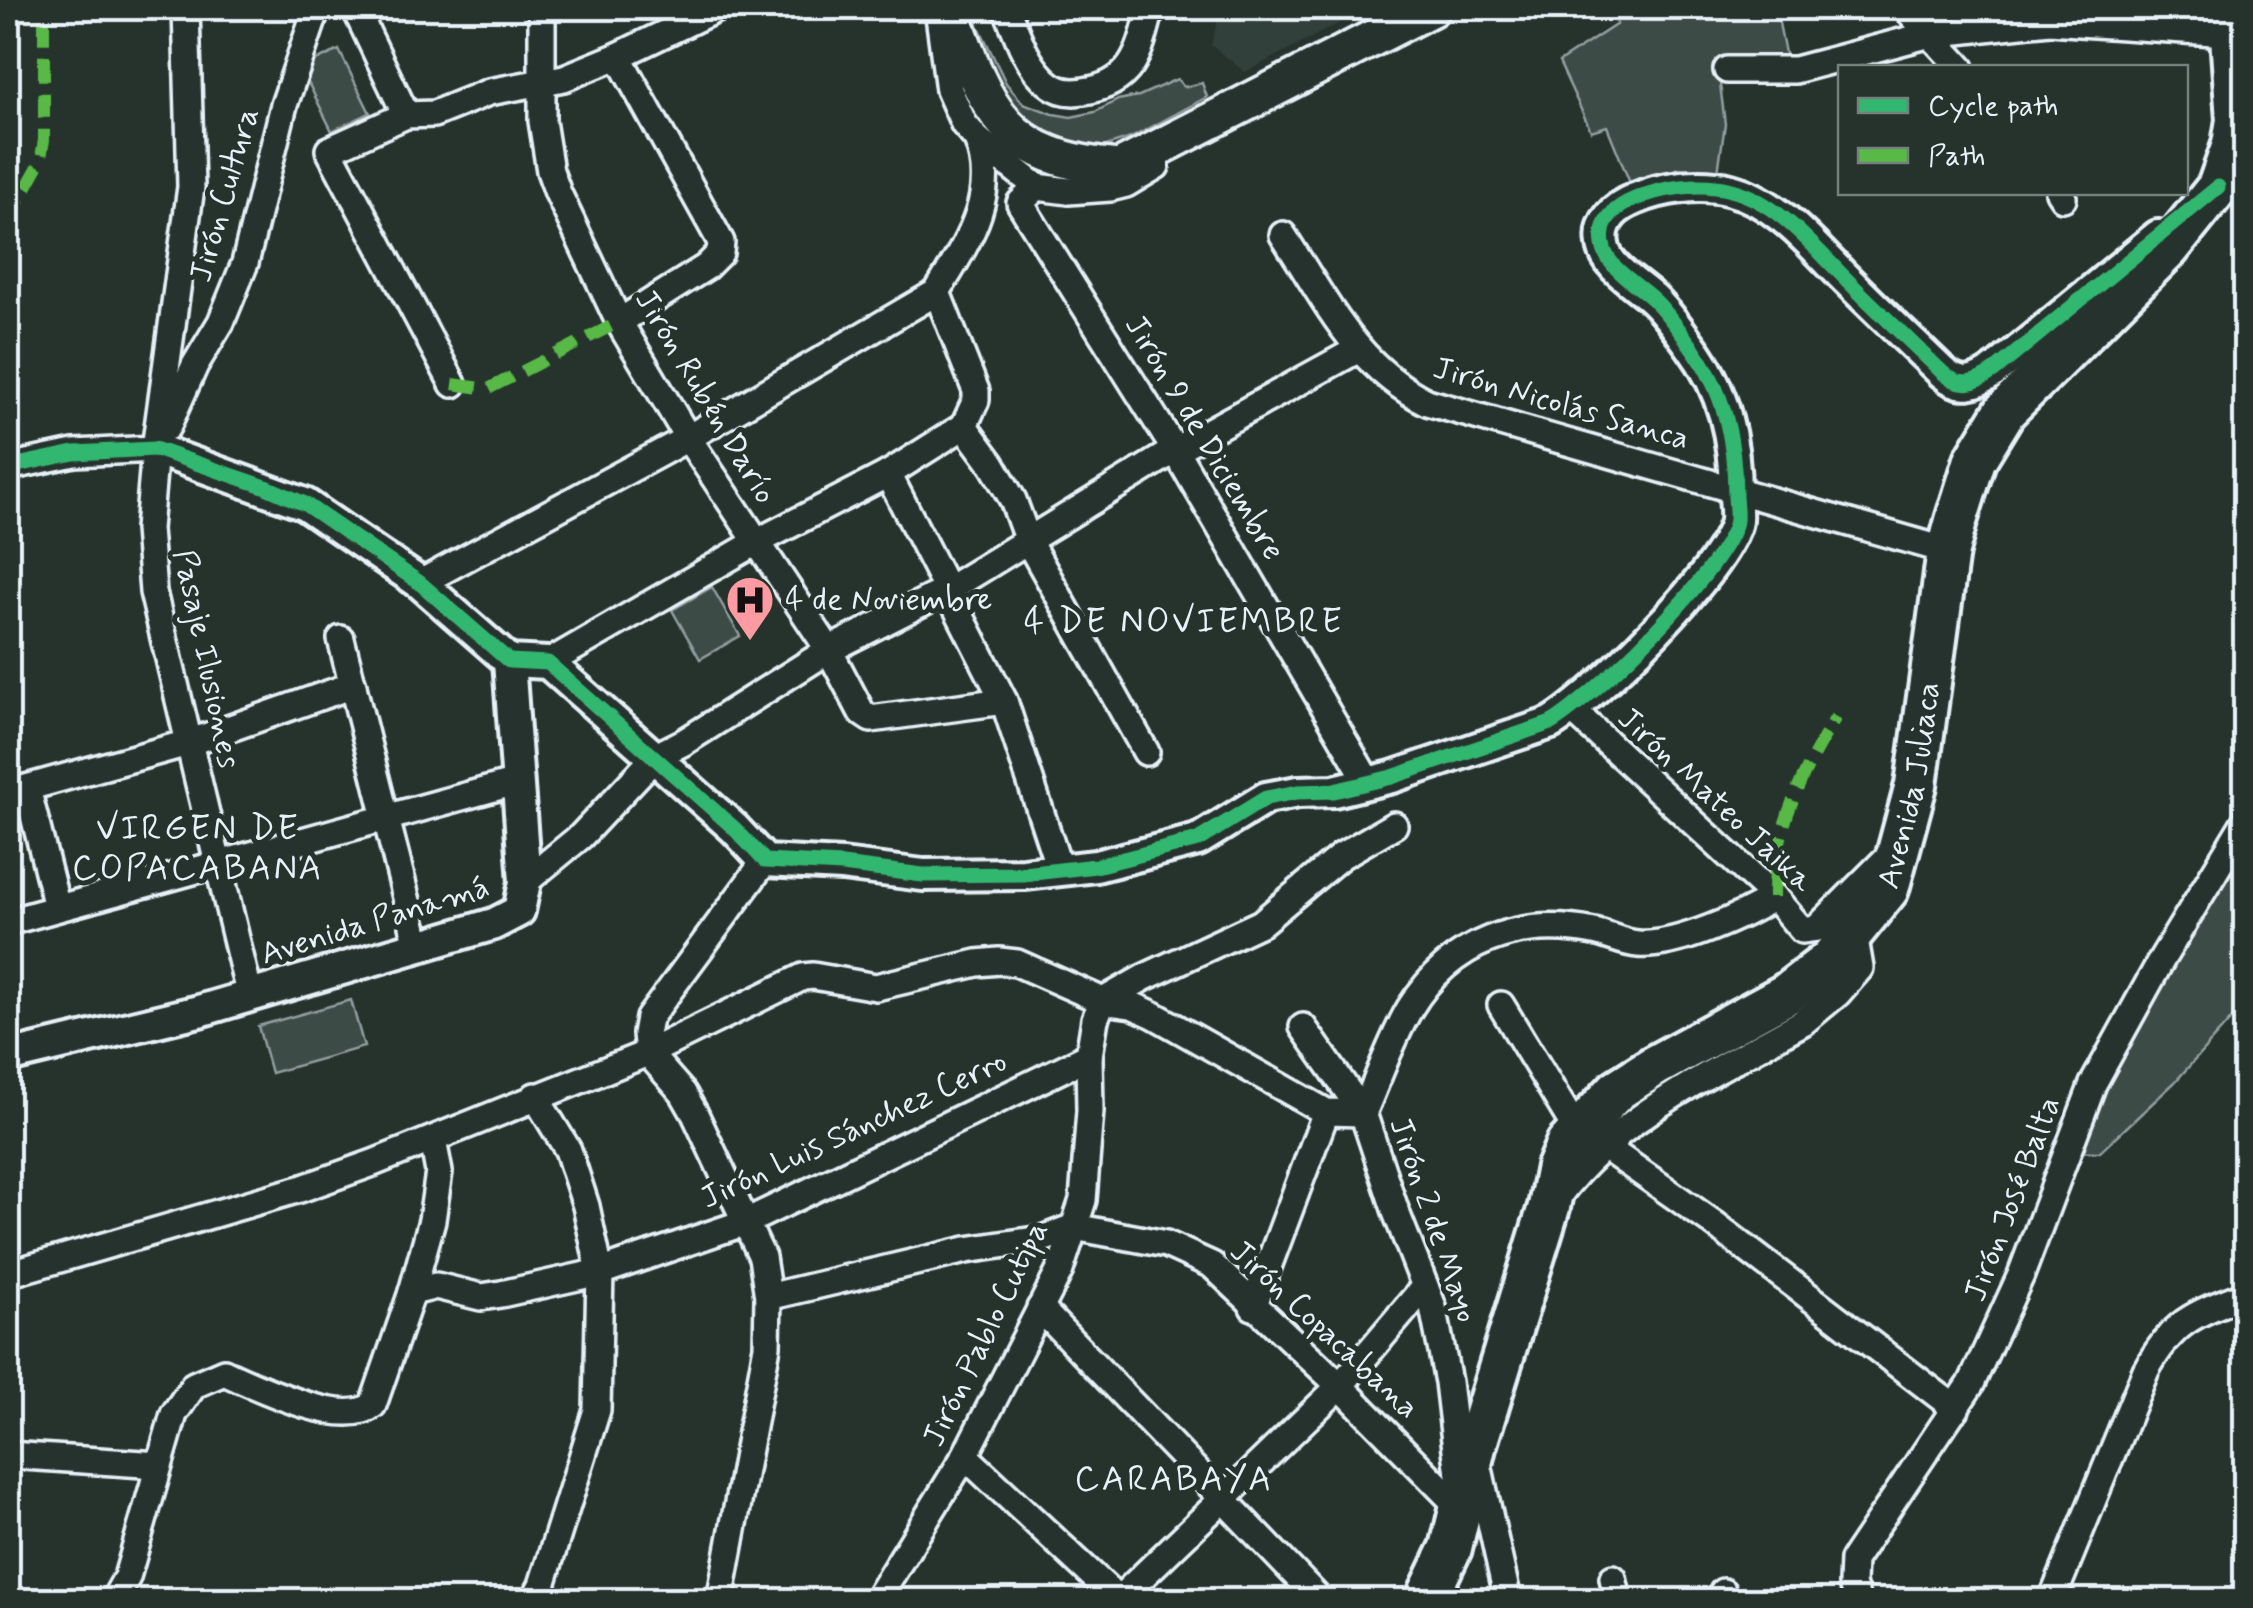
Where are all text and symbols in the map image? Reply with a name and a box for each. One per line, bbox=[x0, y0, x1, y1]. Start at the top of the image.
legend bbox=[1838, 65, 2188, 195]
text: Cycle path bbox=[1928, 87, 2059, 126]
street label: Jirón Cultura bbox=[180, 103, 270, 287]
text: Path bbox=[1928, 137, 1986, 176]
street label: Jirón Rubén Darío bbox=[624, 282, 786, 512]
street label: Jirón 9 de Diciembre bbox=[1114, 308, 1294, 568]
street label: Jirón Nicolás Sanca bbox=[1428, 347, 1694, 461]
street label: Pasaje Ilusiones bbox=[162, 546, 250, 772]
hospital icon: 4 de Noviembre bbox=[724, 574, 776, 642]
place label: 4 de Noviembre bbox=[785, 579, 992, 621]
district label: 4 DE NOVIEMBRE bbox=[1024, 599, 1344, 645]
street label: Avenida Juliaca bbox=[1868, 680, 1951, 894]
street label: Jirón Mateo Jaika bbox=[1608, 698, 1823, 902]
district label: VIRGEN DE COPACABANA bbox=[72, 806, 324, 892]
street label: Avenida Panamá bbox=[256, 866, 494, 976]
street label: Jirón Luis Sánchez Cerro bbox=[694, 1041, 1014, 1219]
street label: Jirón José Balta bbox=[1955, 1091, 2071, 1307]
street label: Jirón 2 de Mayo bbox=[1378, 1112, 1488, 1328]
street label: Jirón Pablo Cutipa bbox=[913, 1214, 1059, 1454]
street label: Jirón Copacabana bbox=[1220, 1231, 1428, 1429]
district label: CARABAYA bbox=[1074, 1457, 1274, 1503]

